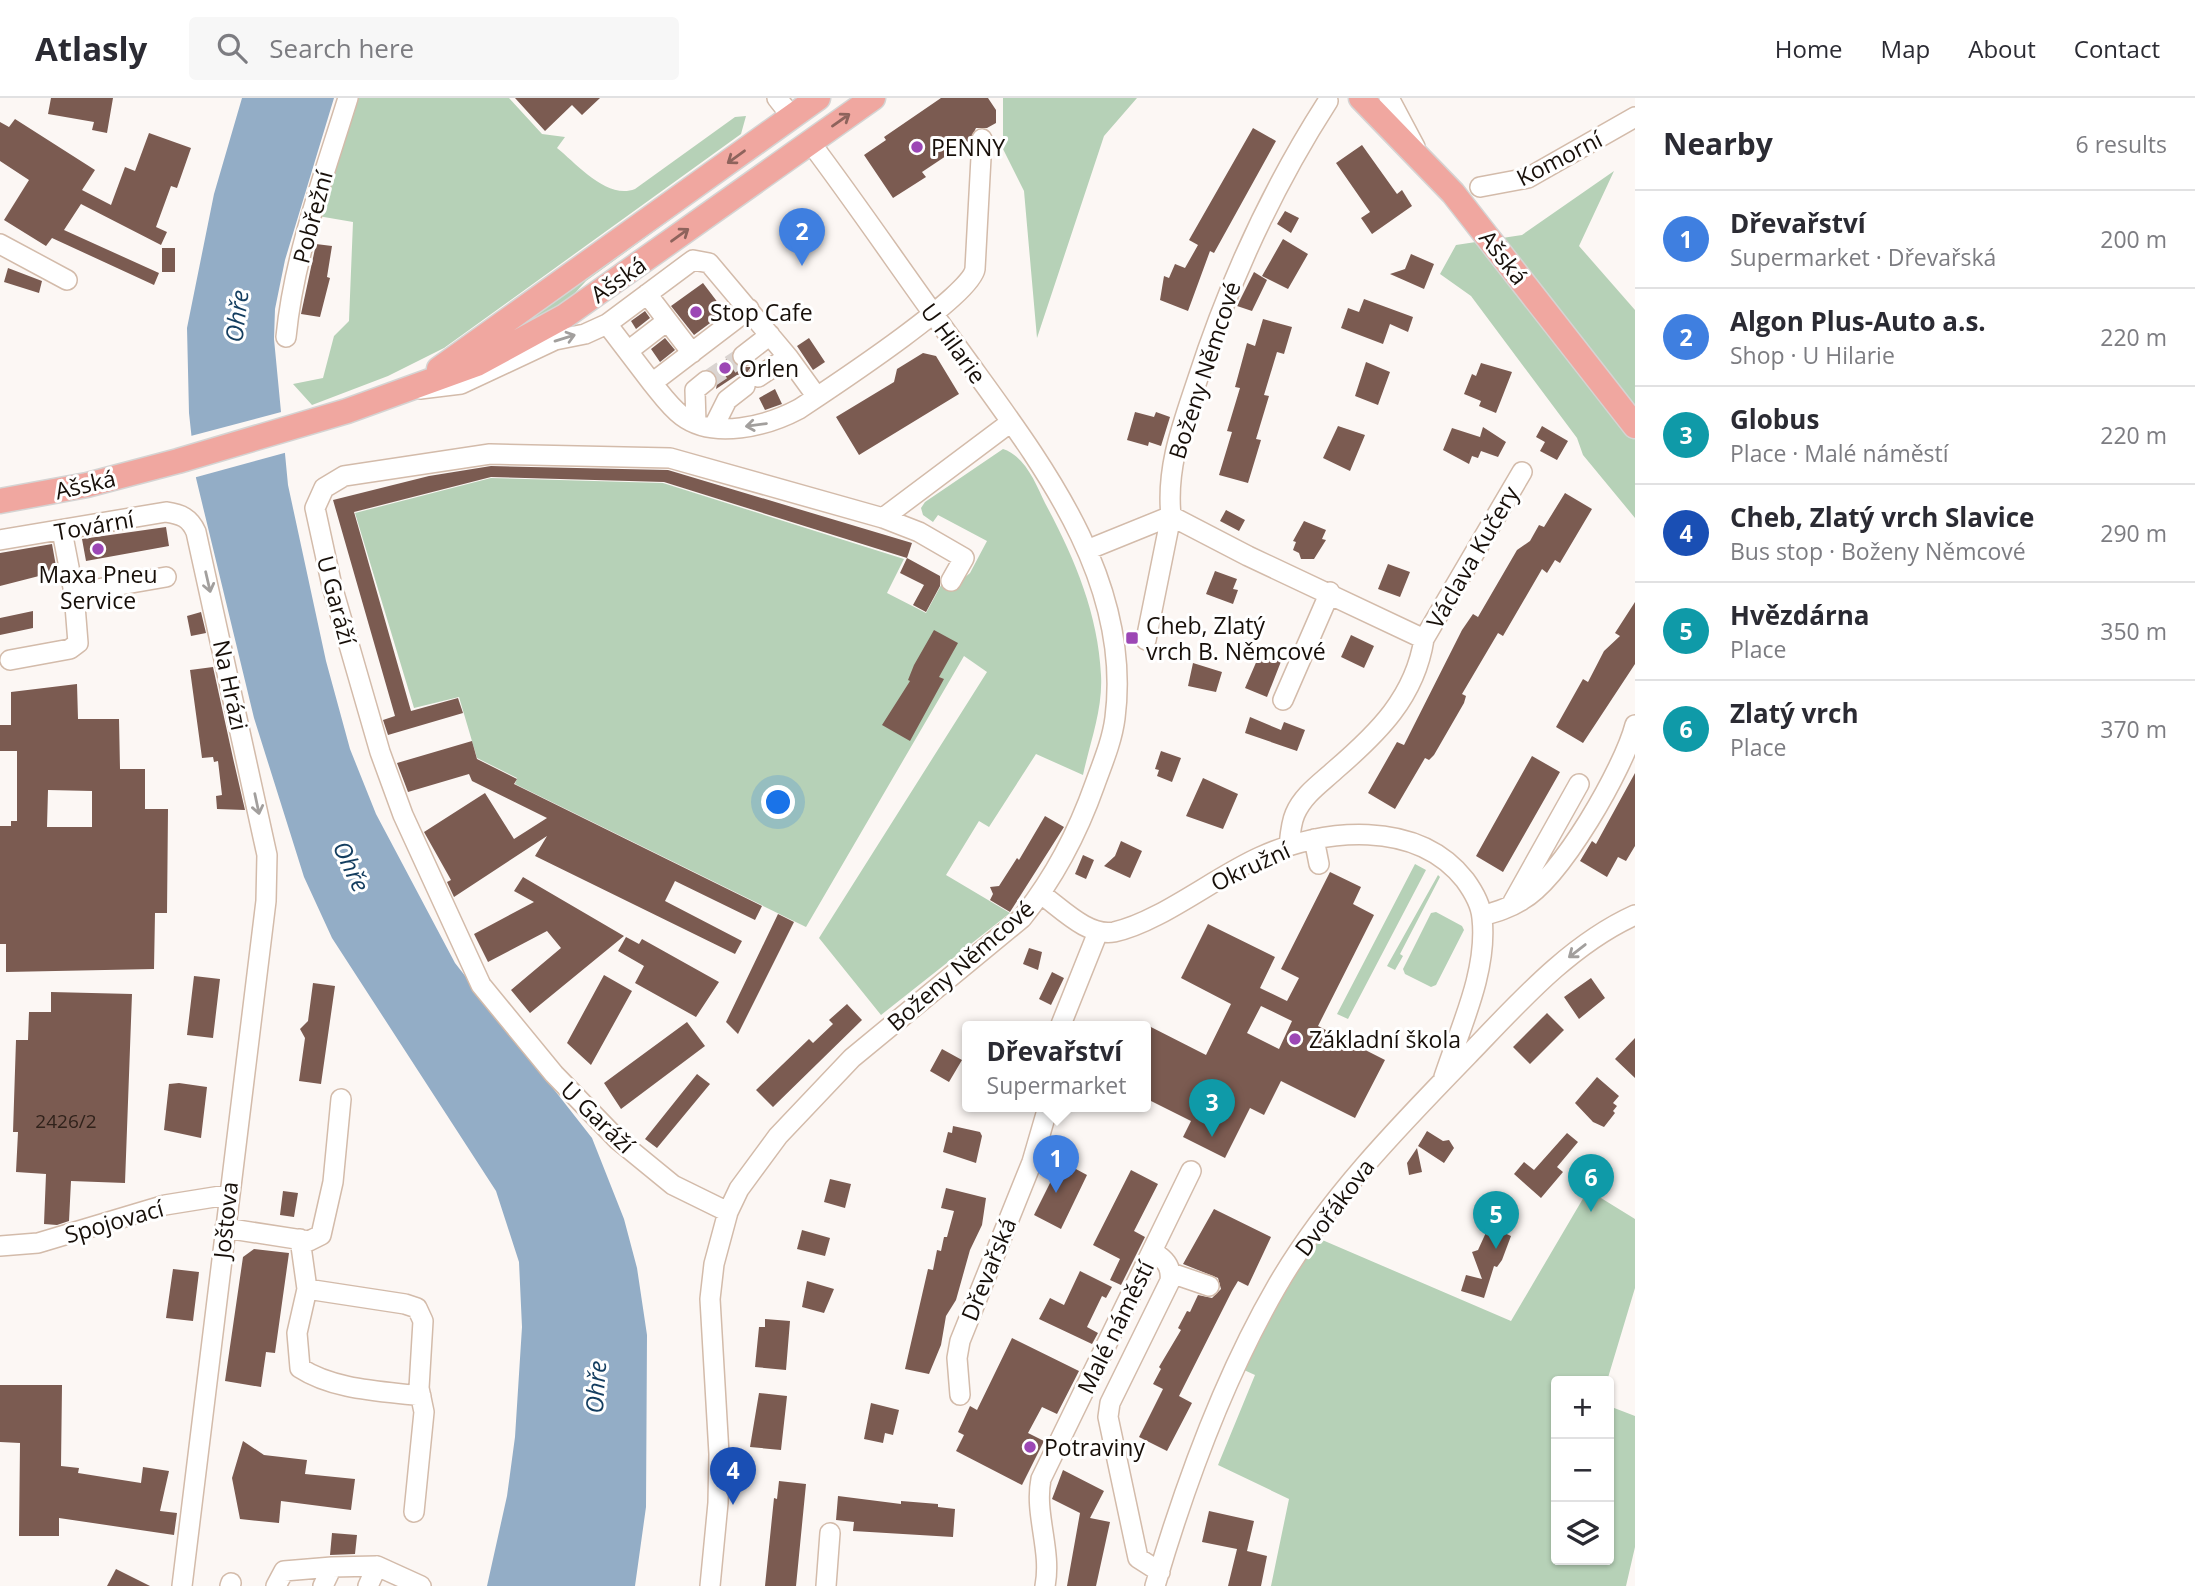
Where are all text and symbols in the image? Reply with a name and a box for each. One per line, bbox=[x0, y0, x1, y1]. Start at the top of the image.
search box bbox=[189, 17, 679, 80]
text: Atlasly bbox=[35, 26, 147, 71]
icon: search bbox=[213, 29, 251, 67]
text: Search here bbox=[269, 30, 414, 66]
text: Home bbox=[1775, 32, 1843, 65]
text: Map bbox=[1881, 32, 1930, 65]
text: About bbox=[1968, 32, 2036, 65]
text: Contact bbox=[2074, 32, 2160, 65]
one-way arrow bbox=[831, 113, 850, 127]
street label: Komorní bbox=[1511, 122, 1608, 193]
text: Nearby bbox=[1663, 123, 1773, 164]
text: 6 results bbox=[2076, 128, 2167, 160]
place label: PENNY bbox=[931, 131, 1005, 163]
marker: PENNY bbox=[909, 139, 925, 155]
one-way arrow bbox=[727, 150, 746, 164]
street label: Pobřežní bbox=[284, 166, 340, 267]
text: Dřevařství bbox=[1730, 205, 1866, 241]
pin: 2 bbox=[779, 208, 825, 266]
street label: Ašská bbox=[1473, 223, 1535, 291]
text: 1 bbox=[1679, 223, 1693, 255]
text: 200 m bbox=[2100, 223, 2167, 255]
one-way arrow bbox=[670, 227, 689, 242]
text: Supermarket · Dřevařská bbox=[1730, 241, 1996, 273]
street label: Ašská bbox=[584, 248, 652, 310]
street label: Boženy Němcové bbox=[1160, 277, 1248, 463]
water label: Ohře bbox=[216, 288, 256, 344]
place label: Stop Cafe bbox=[710, 296, 813, 328]
street label: U Hilarie bbox=[914, 296, 994, 390]
text: Algon Plus-Auto a.s. bbox=[1730, 303, 1986, 339]
marker: Stop Cafe bbox=[688, 304, 704, 320]
text: 2 bbox=[1679, 321, 1693, 353]
text: 220 m bbox=[2100, 321, 2167, 353]
one-way arrow bbox=[554, 330, 576, 343]
text: Shop · U Hilarie bbox=[1730, 339, 1895, 371]
place label: Orlen bbox=[739, 352, 799, 384]
marker: Orlen bbox=[717, 360, 733, 376]
text: Globus bbox=[1730, 401, 1819, 437]
one-way arrow bbox=[745, 419, 767, 432]
text: 3 bbox=[1679, 419, 1693, 451]
text: 220 m bbox=[2100, 419, 2167, 451]
text: Place · Malé náměstí bbox=[1730, 437, 1949, 469]
street label: Ašská bbox=[52, 462, 118, 506]
street label: Václava Kučery bbox=[1418, 480, 1526, 634]
text: Cheb, Zlatý vrch Slavice bbox=[1730, 499, 2034, 535]
street label: Tovární bbox=[52, 502, 137, 548]
text: 4 bbox=[1679, 517, 1693, 549]
text: 290 m bbox=[2100, 517, 2167, 549]
text: Bus stop · Boženy Němcové bbox=[1730, 535, 2026, 567]
marker: Maxa Pneu Service bbox=[90, 541, 106, 557]
street label: U Garáží bbox=[310, 552, 365, 649]
place label: Maxa Pneu Service bbox=[38, 558, 158, 616]
one-way arrow bbox=[201, 570, 215, 593]
text: Hvězdárna bbox=[1730, 597, 1869, 633]
place label: Cheb, Zlatý vrch B. Němcové bbox=[1146, 609, 1326, 667]
text: 5 bbox=[1679, 615, 1693, 647]
text: 350 m bbox=[2100, 615, 2167, 647]
marker: Cheb, Zlatý vrch B. Němcové bbox=[1124, 630, 1140, 646]
text: Place bbox=[1730, 633, 1786, 665]
street label: Na Hrázi bbox=[206, 637, 256, 733]
text: Zlatý vrch bbox=[1730, 695, 1859, 731]
text: 6 bbox=[1679, 713, 1693, 745]
text: 370 m bbox=[2100, 713, 2167, 745]
text: Place bbox=[1730, 731, 1786, 763]
your location bbox=[761, 785, 795, 819]
one-way arrow bbox=[250, 792, 264, 815]
street label: Okružní bbox=[1205, 833, 1296, 898]
water label: Ohře bbox=[326, 835, 378, 897]
street label: Boženy Němcové bbox=[880, 892, 1040, 1038]
one-way arrow bbox=[1569, 944, 1587, 959]
popup bbox=[962, 1021, 1151, 1112]
place label: Základní škola bbox=[1309, 1023, 1461, 1055]
marker: Základní škola bbox=[1287, 1031, 1303, 1047]
text: Dřevařství bbox=[987, 1033, 1122, 1069]
text: Supermarket bbox=[987, 1069, 1126, 1101]
street label: U Garáží bbox=[554, 1074, 643, 1161]
pin: 3 bbox=[1189, 1079, 1235, 1137]
house number: 2426/2 bbox=[35, 1108, 97, 1134]
pin: 1 bbox=[1033, 1135, 1079, 1193]
street label: Dvořákova bbox=[1287, 1152, 1381, 1262]
pin: 6 bbox=[1568, 1154, 1614, 1212]
street label: Joštova bbox=[205, 1180, 245, 1262]
street label: Spojovací bbox=[61, 1191, 168, 1250]
pin: 5 bbox=[1473, 1191, 1519, 1249]
street label: Dřevařská bbox=[953, 1213, 1023, 1325]
street label: Malé náměstí bbox=[1069, 1254, 1162, 1399]
water label: Ohře bbox=[577, 1360, 613, 1414]
map controls bbox=[1551, 1376, 1614, 1565]
button: + bbox=[1551, 1376, 1614, 1439]
place label: Potraviny bbox=[1044, 1431, 1145, 1463]
marker: Potraviny bbox=[1022, 1439, 1038, 1455]
button: − bbox=[1551, 1439, 1614, 1502]
pin: 4 bbox=[710, 1447, 756, 1505]
button: layers bbox=[1551, 1502, 1614, 1565]

